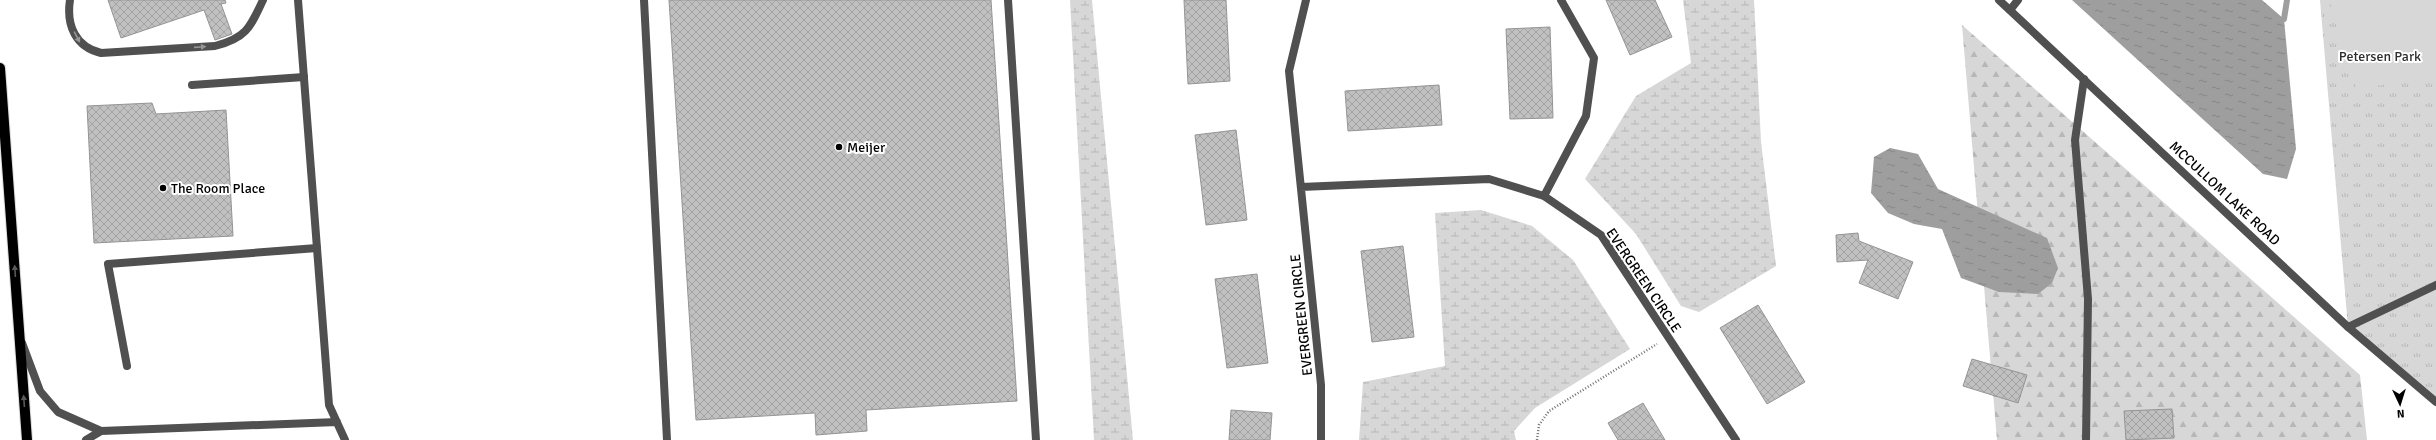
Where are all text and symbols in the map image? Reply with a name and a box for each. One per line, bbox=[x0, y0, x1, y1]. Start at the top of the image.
one-way arrow bbox=[74, 31, 80, 43]
one-way arrow bbox=[194, 44, 206, 51]
park label: Petersen Park bbox=[2339, 48, 2421, 65]
street label: MCCULLOM LAKE ROAD bbox=[2166, 138, 2284, 249]
place label: Meijer bbox=[847, 139, 886, 156]
marker: Meijer bbox=[834, 142, 844, 152]
place label: The Room Place bbox=[171, 180, 265, 197]
marker: The Room Place bbox=[158, 183, 168, 193]
street label: EVERGREEN CIRCLE bbox=[1602, 225, 1685, 336]
street label: EVERGREEN CIRCLE bbox=[1287, 253, 1316, 377]
one-way arrow bbox=[11, 265, 18, 277]
north arrow bbox=[2380, 384, 2420, 424]
one-way arrow bbox=[20, 395, 27, 407]
text: N bbox=[2396, 407, 2405, 420]

